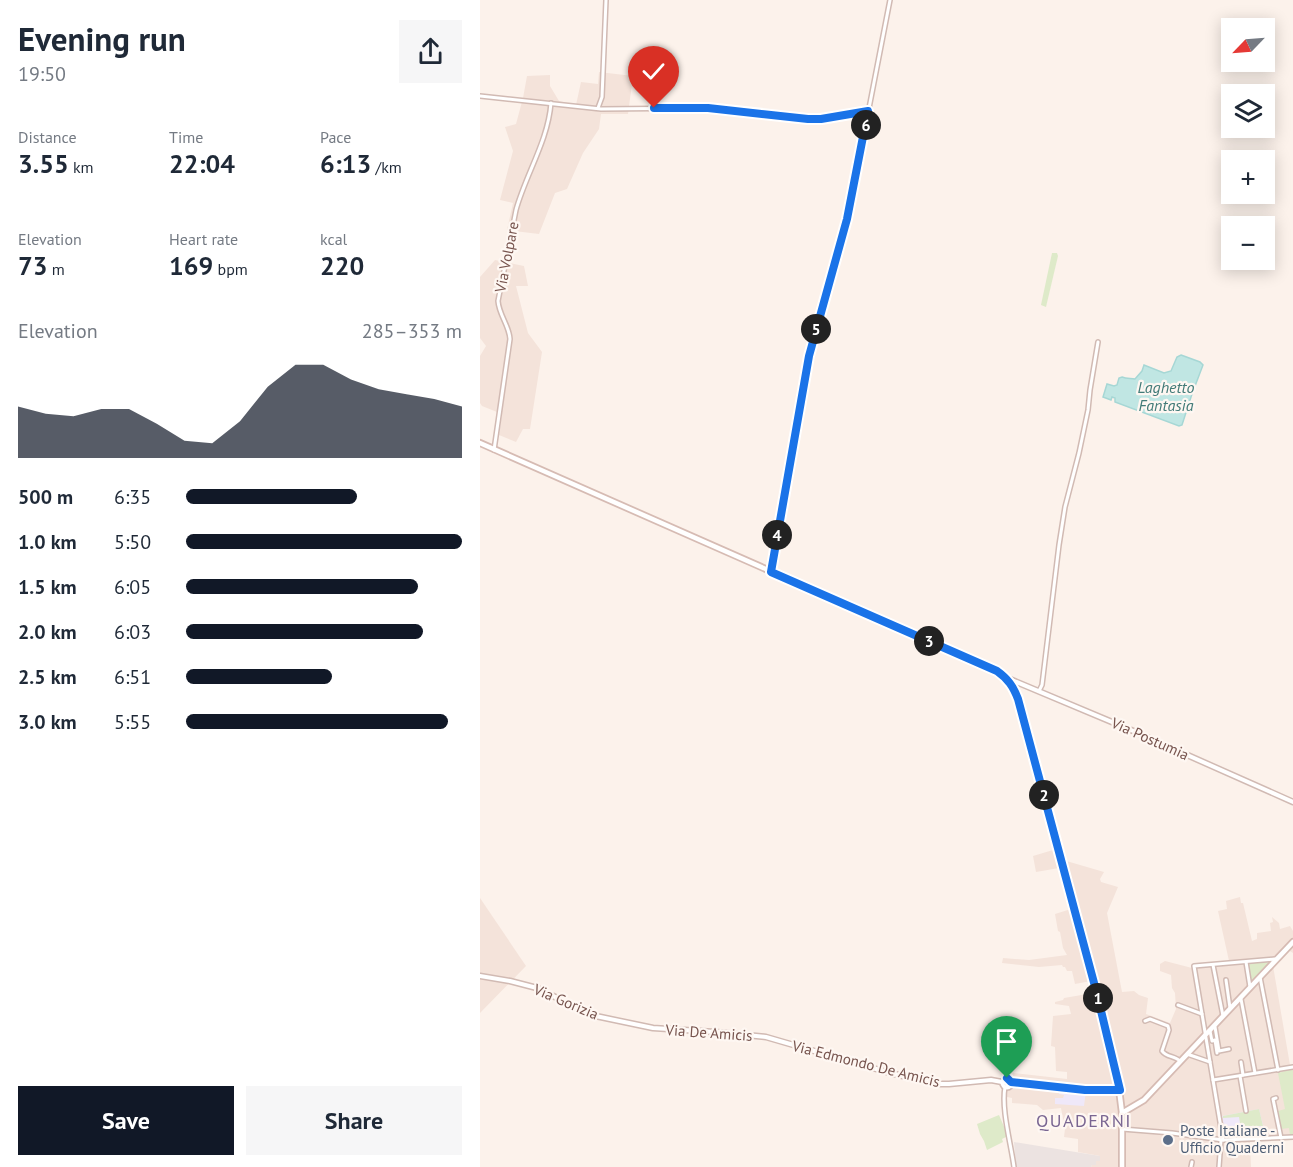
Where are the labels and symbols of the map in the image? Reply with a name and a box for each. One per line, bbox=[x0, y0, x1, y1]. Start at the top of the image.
north arrow bbox=[1221, 18, 1275, 72]
pin bbox=[628, 46, 679, 108]
pin: 6 bbox=[851, 110, 881, 140]
street label: Via Volpare bbox=[490, 220, 523, 295]
pin: 5 bbox=[801, 314, 831, 344]
water label: Laghetto Fantasia bbox=[1137, 377, 1195, 415]
pin: 4 bbox=[762, 520, 792, 550]
pin: 3 bbox=[914, 626, 944, 656]
street label: Via Postumia bbox=[1108, 713, 1192, 764]
pin: 2 bbox=[1029, 780, 1059, 810]
street label: Via Gorizia bbox=[530, 979, 601, 1024]
pin: 1 bbox=[1083, 983, 1113, 1013]
pin bbox=[981, 1016, 1032, 1078]
street label: Via De Amicis bbox=[664, 1020, 753, 1045]
street label: Via Edmondo De Amicis bbox=[789, 1036, 942, 1091]
district label: QUADERNI bbox=[1036, 1109, 1132, 1132]
place label: Poste Italiane - Ufficio Quaderni bbox=[1180, 1121, 1284, 1157]
marker: Poste Italiane - Ufficio Quaderni bbox=[1161, 1133, 1175, 1147]

